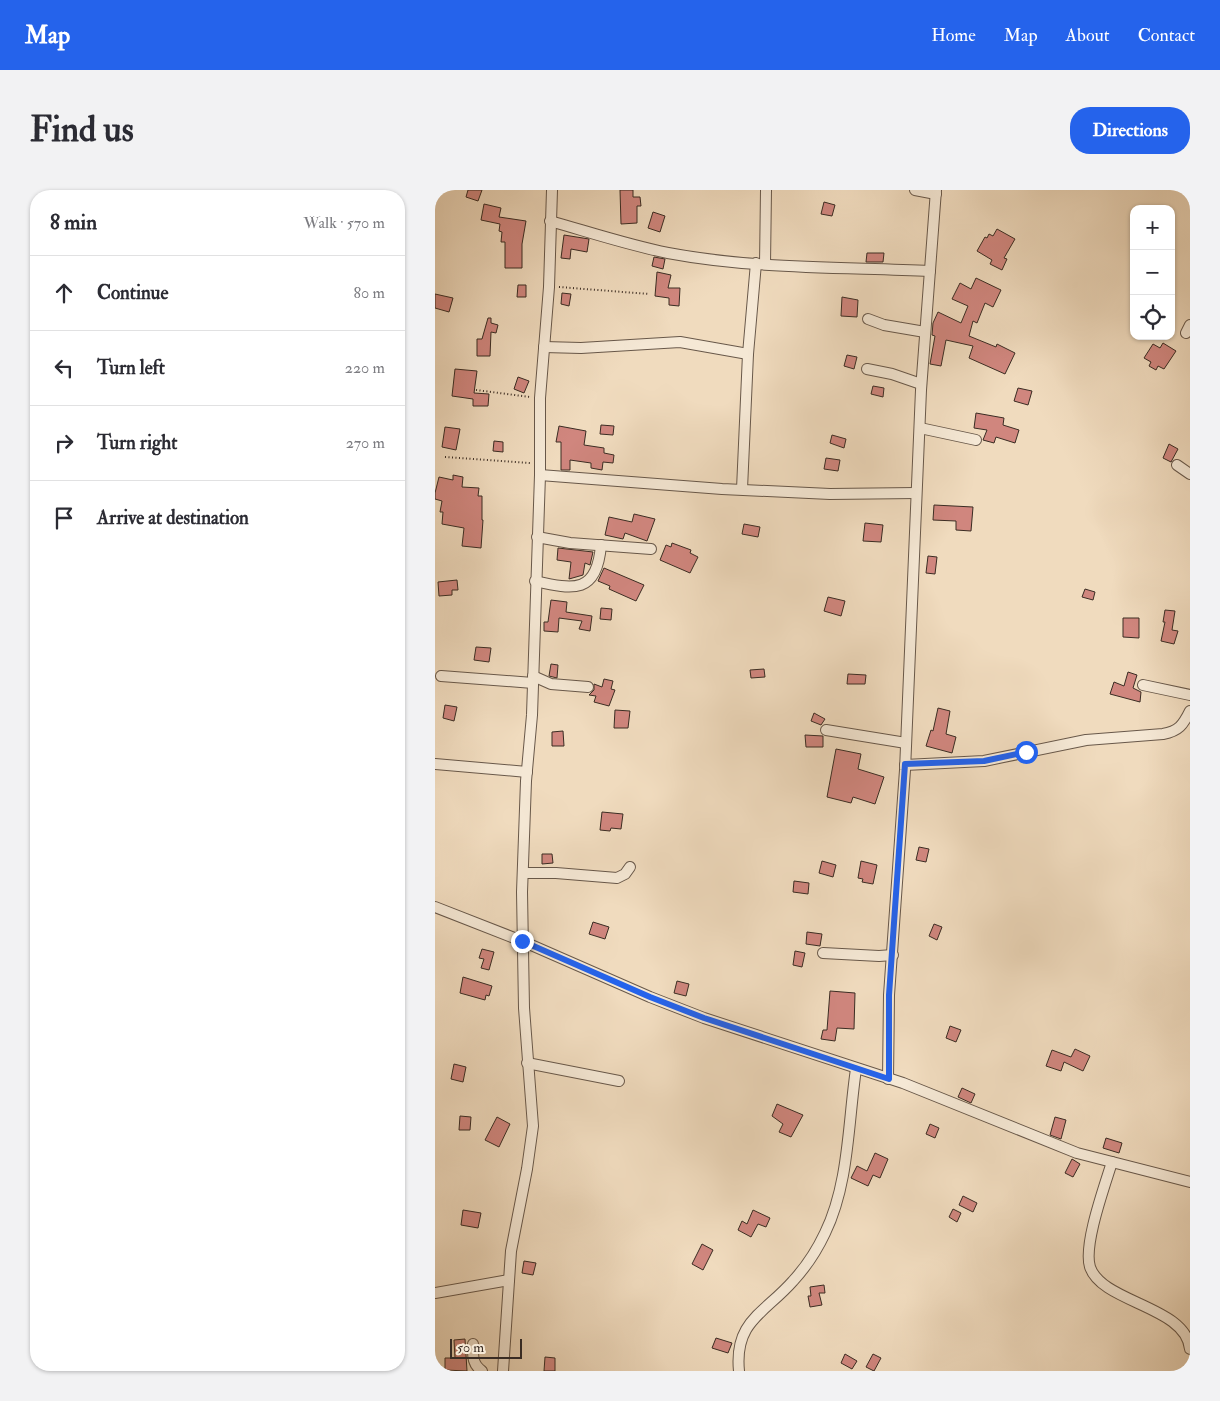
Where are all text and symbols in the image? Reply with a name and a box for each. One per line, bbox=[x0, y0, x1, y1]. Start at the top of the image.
text: Map bbox=[25, 20, 70, 51]
text: Home bbox=[931, 24, 976, 47]
text: Map bbox=[1004, 24, 1038, 47]
text: About bbox=[1066, 24, 1110, 47]
text: Contact bbox=[1138, 24, 1195, 47]
button: Directions bbox=[1070, 107, 1190, 154]
text: Find us bbox=[30, 108, 134, 152]
map controls bbox=[1130, 205, 1175, 340]
button: + bbox=[1130, 205, 1175, 250]
text: 8 min bbox=[50, 209, 97, 236]
text: Walk · 570 m bbox=[304, 213, 385, 233]
button: − bbox=[1130, 250, 1175, 295]
icon: ahead bbox=[50, 279, 78, 307]
text: Continue bbox=[97, 281, 168, 305]
text: 80 m bbox=[354, 283, 385, 303]
button: locate bbox=[1130, 295, 1175, 340]
icon: left bbox=[50, 354, 78, 382]
text: Turn left bbox=[97, 356, 165, 380]
text: 220 m bbox=[345, 358, 385, 378]
icon: right bbox=[50, 429, 78, 457]
text: Turn right bbox=[97, 431, 177, 455]
text: 270 m bbox=[346, 433, 385, 453]
icon: arrive bbox=[50, 504, 78, 532]
text: Arrive at destination bbox=[97, 506, 249, 530]
route start bbox=[1015, 741, 1038, 764]
route end bbox=[511, 930, 534, 953]
scale bar bbox=[450, 1336, 523, 1359]
text: 50 m bbox=[457, 1339, 484, 1356]

